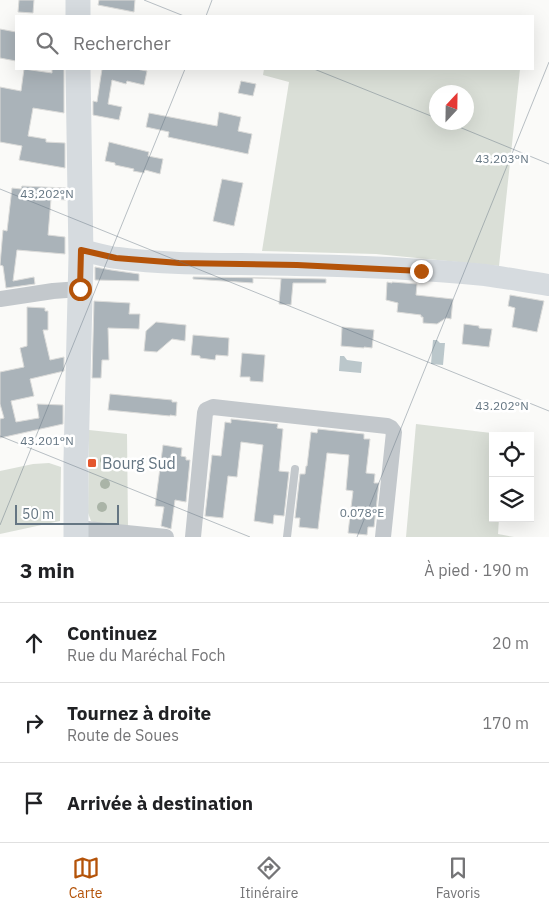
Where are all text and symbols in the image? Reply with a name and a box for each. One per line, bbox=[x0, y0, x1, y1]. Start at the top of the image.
search box bbox=[15, 15, 534, 70]
icon: search bbox=[33, 29, 61, 57]
text: Rechercher bbox=[73, 31, 171, 55]
north arrow bbox=[429, 85, 474, 130]
text: 43.203°N bbox=[475, 151, 529, 166]
text: 43.202°N bbox=[20, 186, 74, 201]
route end bbox=[410, 260, 433, 283]
route start bbox=[69, 278, 92, 301]
text: 43.202°N bbox=[475, 398, 529, 413]
map controls bbox=[489, 432, 534, 522]
button: locate bbox=[489, 432, 534, 477]
text: 43.201°N bbox=[20, 433, 74, 448]
place label: Bourg Sud bbox=[102, 453, 176, 473]
marker: Bourg Sud bbox=[86, 457, 98, 469]
button: layers bbox=[489, 477, 534, 522]
scale bar bbox=[15, 502, 119, 525]
text: 50 m bbox=[22, 505, 54, 523]
text: 0.078°E bbox=[340, 505, 384, 520]
text: 3 min bbox=[20, 556, 75, 584]
text: À pied · 190 m bbox=[424, 560, 529, 580]
text: Continuez bbox=[67, 621, 157, 645]
icon: ahead bbox=[20, 629, 48, 657]
text: 20 m bbox=[492, 633, 529, 653]
text: Rue du Maréchal Foch bbox=[67, 645, 226, 665]
text: Tournez à droite bbox=[67, 701, 211, 725]
icon: right bbox=[20, 709, 48, 737]
text: 170 m bbox=[482, 713, 529, 733]
text: Route de Soues bbox=[67, 725, 179, 745]
icon: arrive bbox=[20, 789, 48, 817]
text: Arrivée à destination bbox=[67, 791, 253, 815]
tab: Carte bbox=[69, 854, 103, 902]
tab: Itinéraire bbox=[240, 854, 298, 902]
tab: Favoris bbox=[436, 854, 480, 902]

